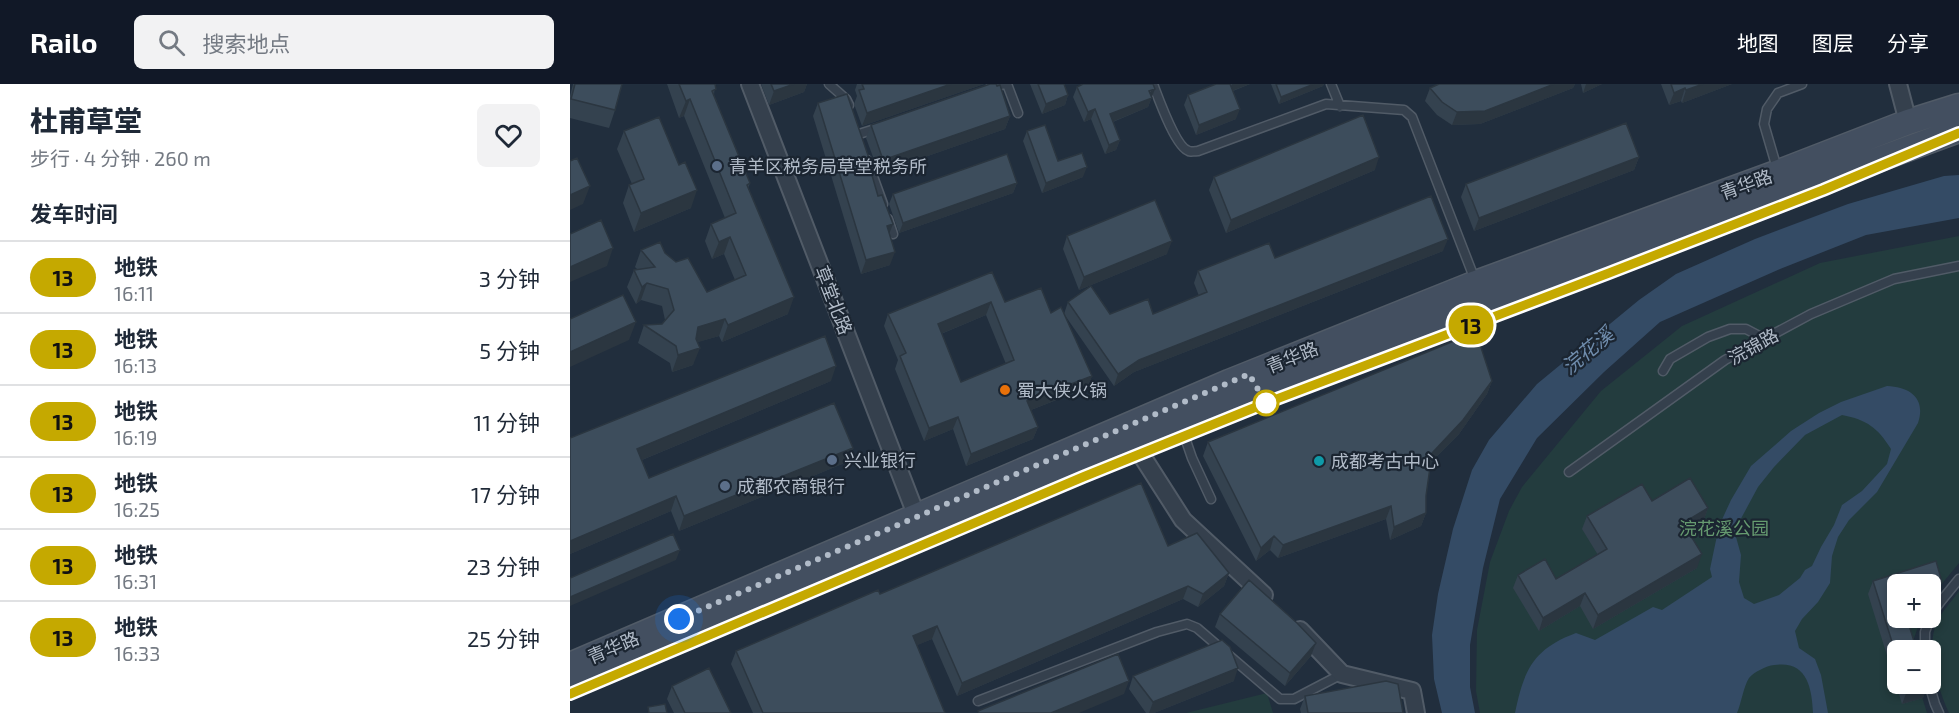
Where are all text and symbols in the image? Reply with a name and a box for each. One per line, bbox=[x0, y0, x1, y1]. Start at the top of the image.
search box bbox=[134, 15, 554, 69]
text: Railo bbox=[30, 25, 98, 59]
icon: search bbox=[155, 26, 188, 59]
text: 搜索地点 bbox=[203, 30, 291, 56]
text: 地图 bbox=[1737, 30, 1779, 55]
text: 图层 bbox=[1812, 30, 1854, 55]
text: 分享 bbox=[1887, 30, 1929, 55]
text: 杜甫草堂 bbox=[30, 103, 142, 137]
button: heart bbox=[477, 104, 540, 167]
text: 步行 · 4 分钟 · 260 m bbox=[30, 146, 211, 170]
place label: 青羊区税务局草堂税务所 bbox=[729, 155, 927, 177]
marker: 青羊区税务局草堂税务所 bbox=[710, 159, 724, 173]
street label: 青华路 bbox=[1717, 164, 1775, 204]
text: 发车时间 bbox=[30, 200, 118, 226]
text: 地铁 bbox=[114, 253, 158, 279]
street label: 草堂北路 bbox=[811, 262, 857, 338]
text: 13 bbox=[53, 265, 73, 290]
text: 3 分钟 bbox=[479, 265, 540, 291]
text: 16:11 bbox=[114, 281, 154, 305]
line badge: 13 bbox=[1444, 306, 1498, 344]
text: 13 bbox=[1461, 313, 1481, 338]
water label: 浣花溪 bbox=[1556, 320, 1619, 378]
street label: 浣锦路 bbox=[1724, 323, 1782, 369]
text: 地铁 bbox=[114, 325, 158, 351]
text: 13 bbox=[53, 337, 73, 362]
text: 5 分钟 bbox=[479, 337, 540, 363]
street label: 青华路 bbox=[1263, 337, 1321, 377]
text: 16:13 bbox=[114, 353, 157, 377]
place label: 蜀大侠火锅 bbox=[1017, 379, 1107, 401]
marker: 蜀大侠火锅 bbox=[998, 383, 1012, 397]
unlabelled marker bbox=[1253, 390, 1279, 416]
text: 地铁 bbox=[114, 397, 158, 423]
text: 13 bbox=[53, 409, 73, 434]
text: 11 分钟 bbox=[474, 409, 540, 435]
text: 16:19 bbox=[114, 425, 158, 449]
place label: 兴业银行 bbox=[844, 449, 916, 471]
place label: 成都考古中心 bbox=[1331, 450, 1439, 472]
marker: 兴业银行 bbox=[825, 453, 839, 467]
marker: 成都考古中心 bbox=[1312, 454, 1326, 468]
text: 地铁 bbox=[114, 469, 158, 495]
place label: 成都农商银行 bbox=[737, 475, 845, 497]
marker: 成都农商银行 bbox=[718, 479, 732, 493]
text: 13 bbox=[53, 481, 73, 506]
text: 17 分钟 bbox=[471, 481, 540, 507]
text: 16:25 bbox=[114, 497, 160, 521]
park label: 浣花溪公园 bbox=[1679, 517, 1769, 539]
text: 地铁 bbox=[114, 541, 158, 567]
text: 13 bbox=[53, 553, 73, 578]
text: 23 分钟 bbox=[466, 553, 540, 579]
text: 16:31 bbox=[114, 569, 157, 593]
map controls bbox=[1887, 574, 1941, 694]
button: + bbox=[1887, 574, 1941, 628]
your location bbox=[664, 604, 694, 634]
text: 地铁 bbox=[114, 613, 158, 639]
text: 13 bbox=[53, 625, 73, 650]
text: 25 分钟 bbox=[467, 625, 540, 651]
street label: 青华路 bbox=[584, 626, 642, 668]
button: − bbox=[1887, 640, 1941, 694]
text: 16:33 bbox=[114, 641, 160, 665]

